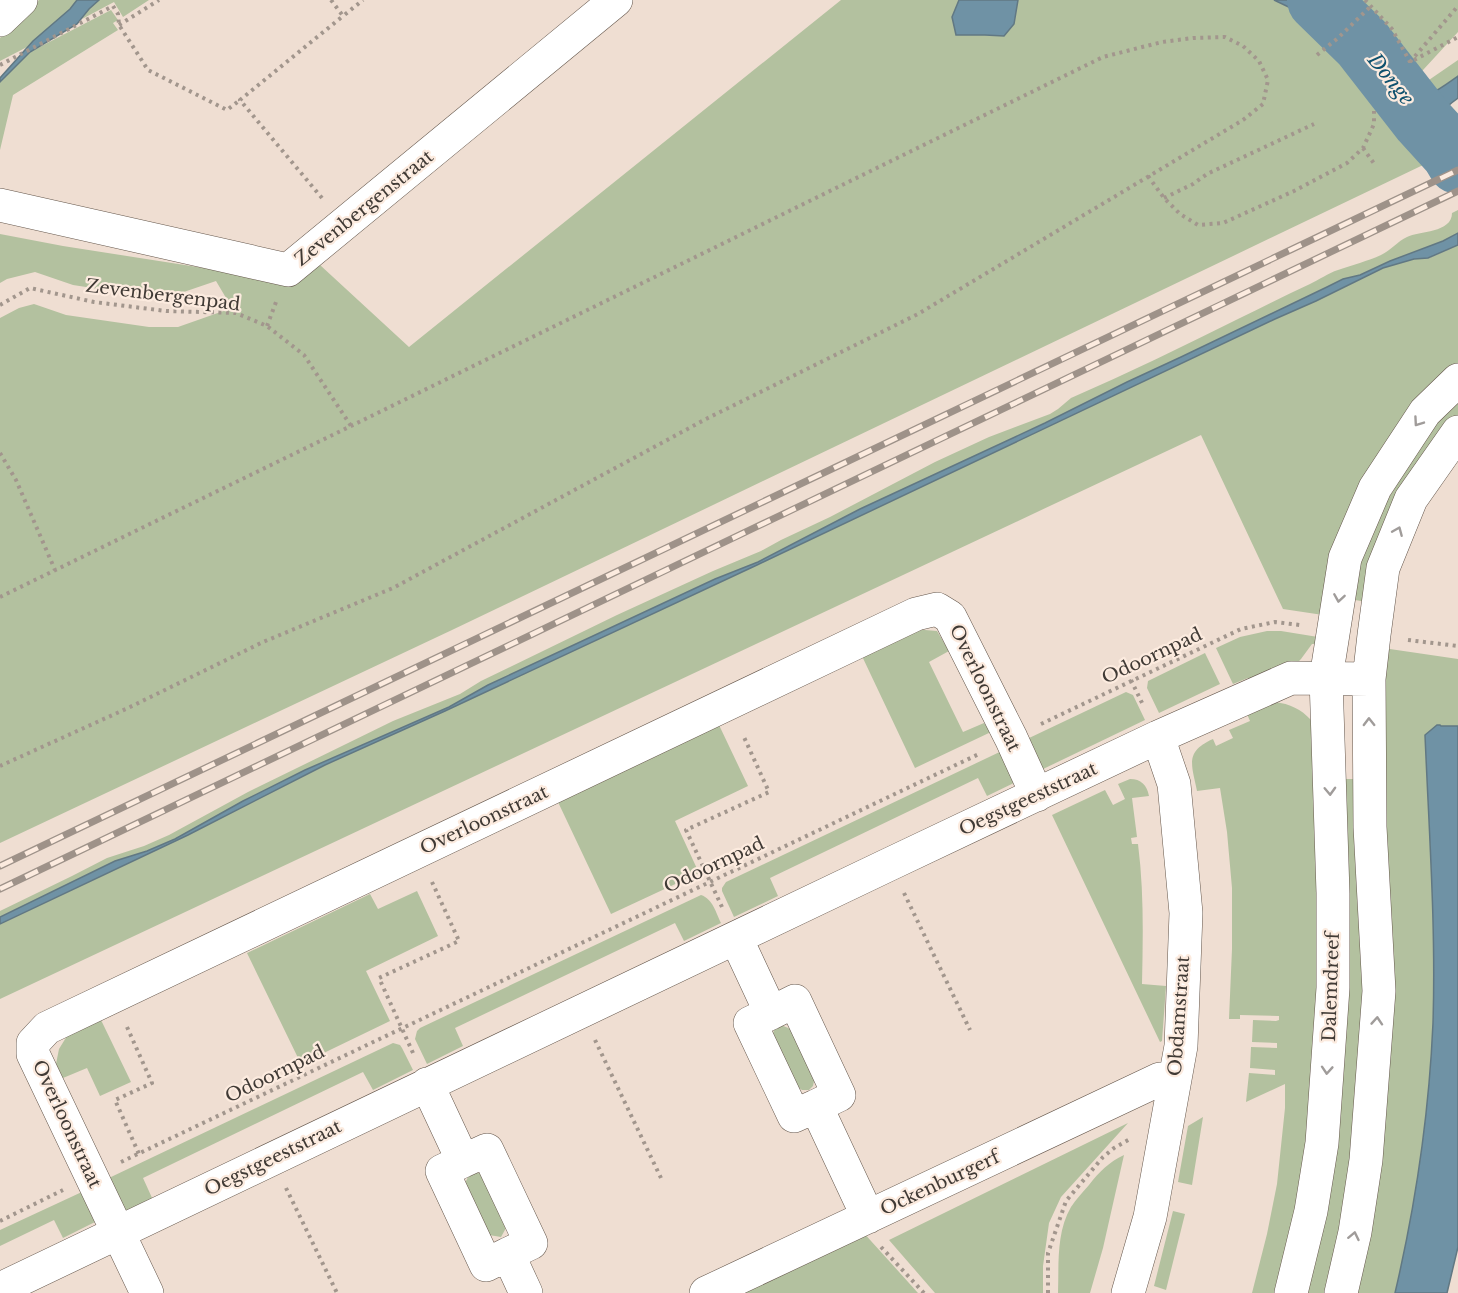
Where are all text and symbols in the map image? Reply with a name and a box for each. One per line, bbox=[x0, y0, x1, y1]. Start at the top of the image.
water label: Donge bbox=[1362, 47, 1419, 110]
street label: Zevenbergenstraat bbox=[290, 145, 438, 271]
street label: Zevenbergenpad bbox=[84, 275, 242, 315]
one-way arrow bbox=[1414, 416, 1425, 427]
one-way arrow bbox=[1391, 526, 1403, 537]
one-way arrow bbox=[1333, 593, 1345, 602]
street label: Overloonstraat bbox=[945, 621, 1025, 755]
street label: Odoornpad bbox=[1098, 623, 1206, 689]
one-way arrow bbox=[1363, 717, 1375, 726]
street label: Oegstgeeststraat bbox=[956, 757, 1101, 841]
street label: Overloonstraat bbox=[417, 781, 552, 859]
one-way arrow bbox=[1323, 787, 1336, 796]
street label: Odoornpad bbox=[660, 832, 768, 898]
street label: Dalemdreef bbox=[1318, 929, 1344, 1042]
street label: Obdamstraat bbox=[1164, 955, 1194, 1077]
one-way arrow bbox=[1370, 1017, 1383, 1026]
street label: Odoornpad bbox=[222, 1040, 328, 1108]
street label: Overloonstraat bbox=[28, 1057, 106, 1192]
one-way arrow bbox=[1321, 1066, 1334, 1075]
street label: Oegstgeeststraat bbox=[201, 1115, 345, 1201]
street label: Ockenburgerf bbox=[877, 1145, 1006, 1220]
one-way arrow bbox=[1347, 1231, 1360, 1241]

